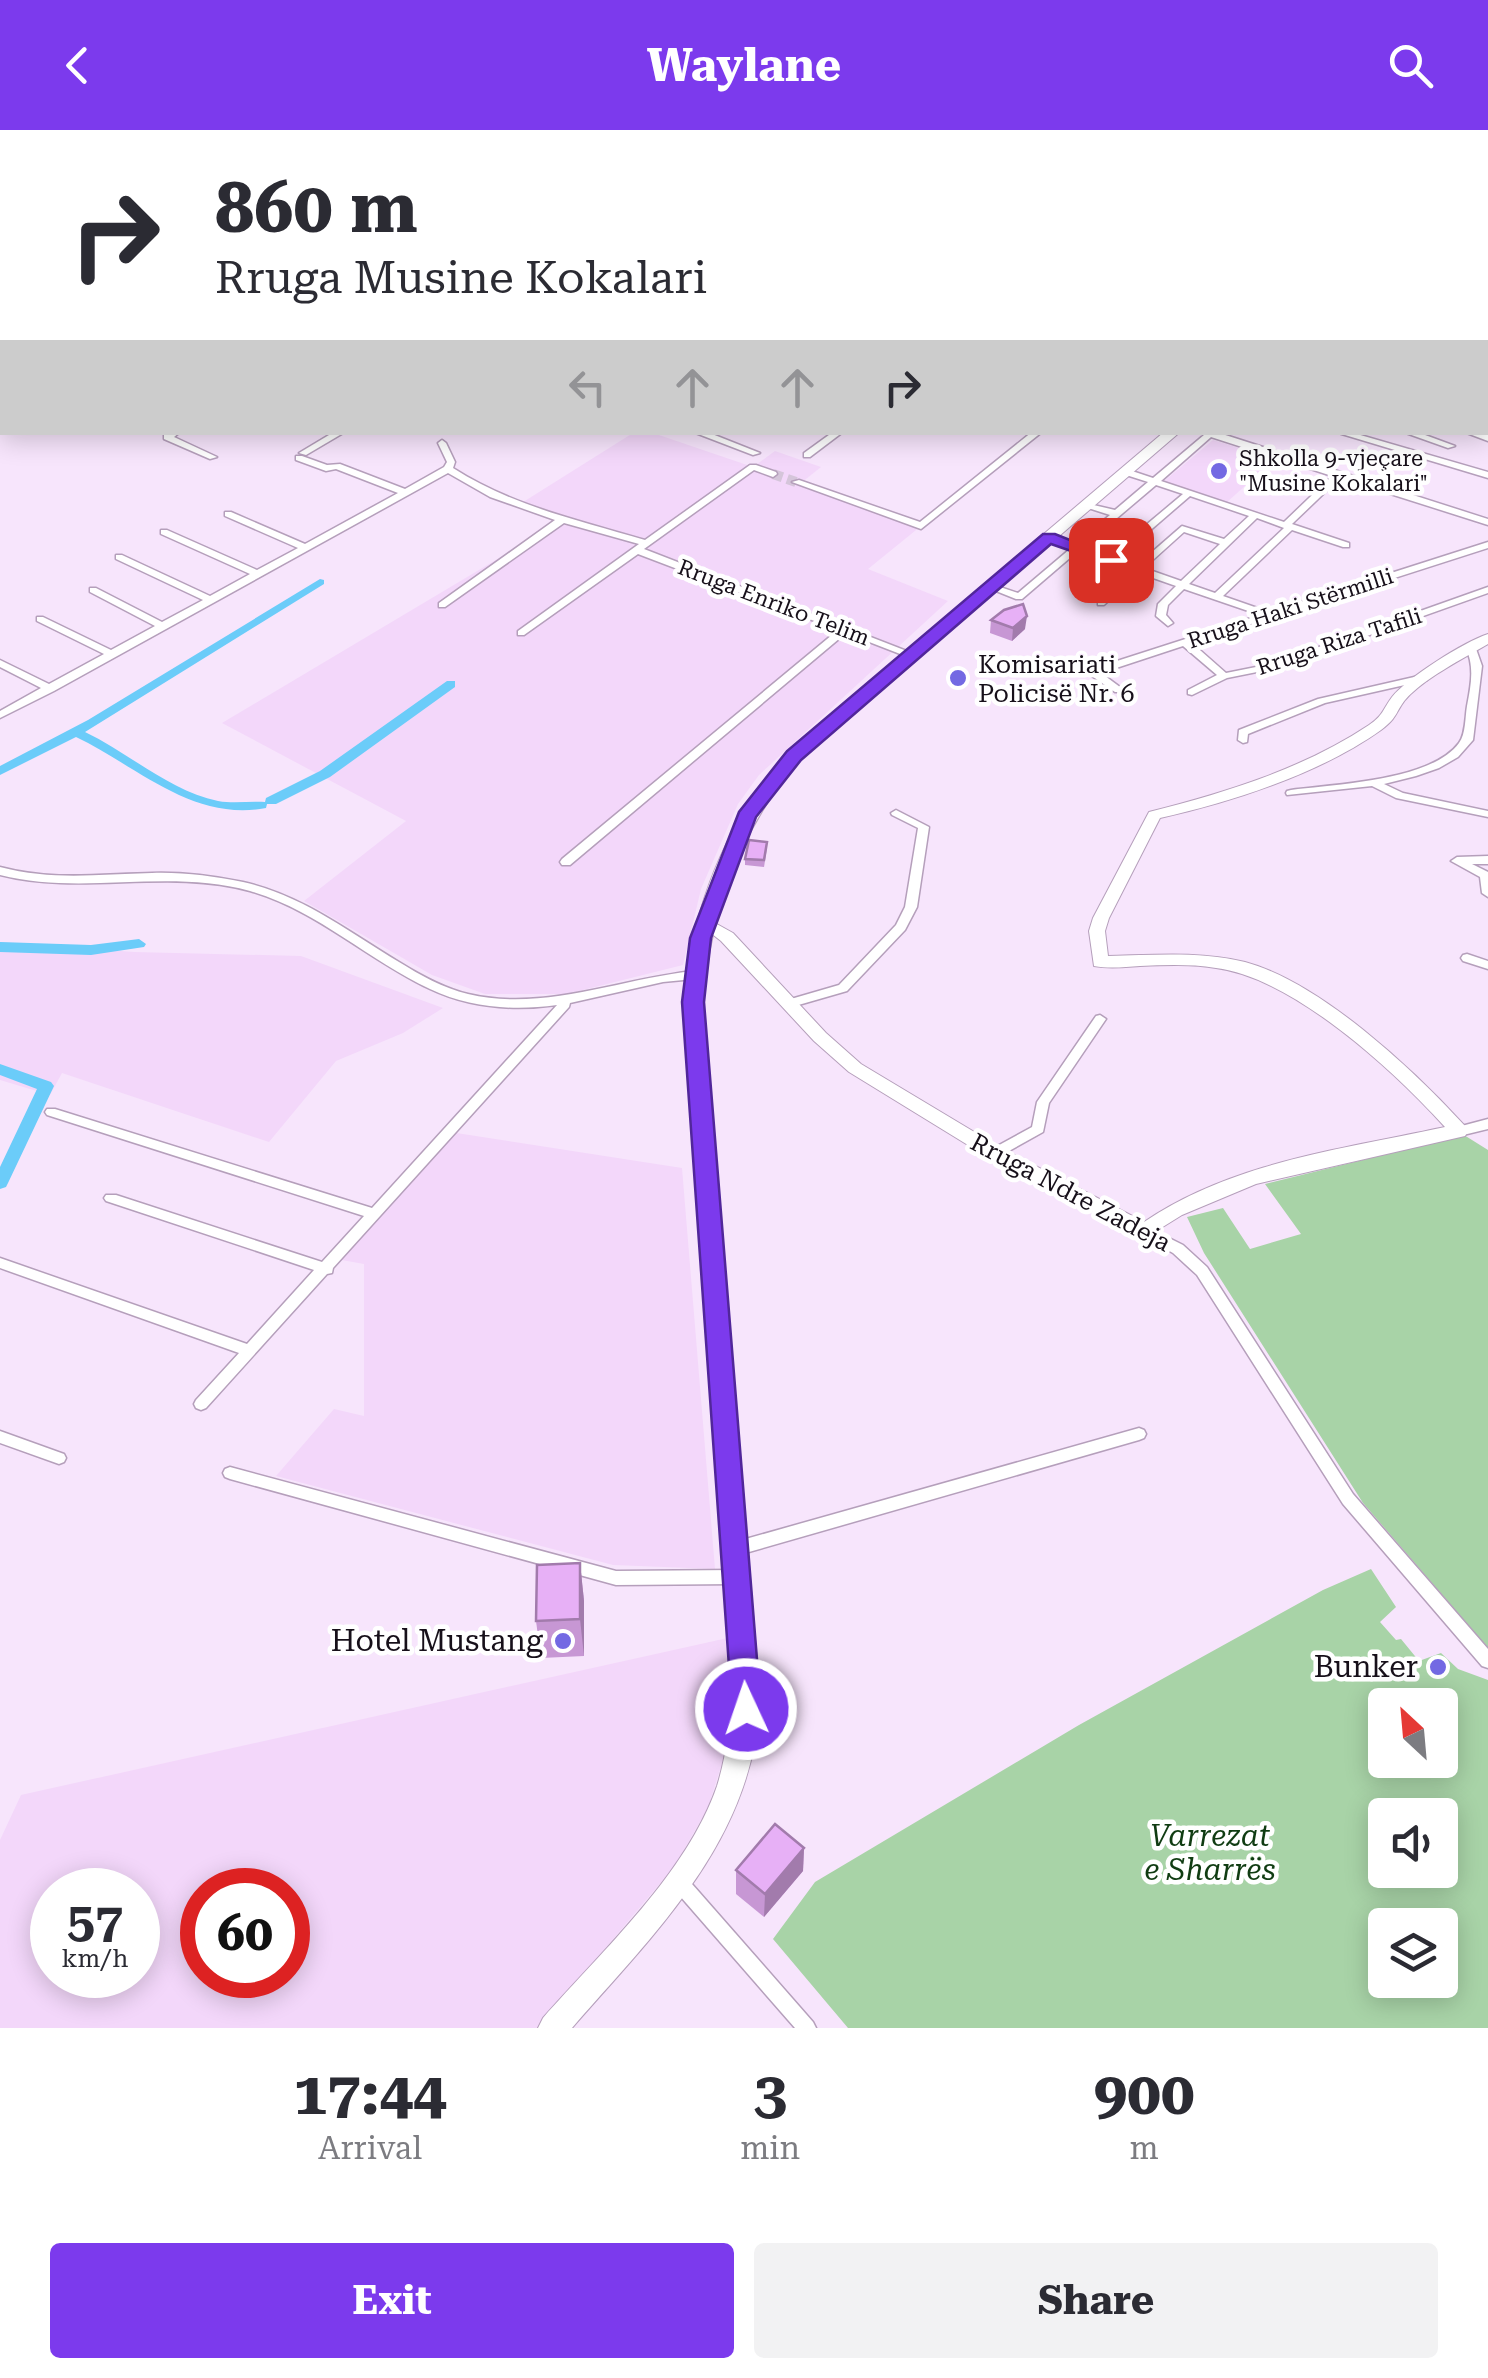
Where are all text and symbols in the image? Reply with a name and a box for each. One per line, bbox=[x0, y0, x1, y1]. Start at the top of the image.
icon: back bbox=[50, 38, 105, 93]
icon: search bbox=[1383, 38, 1438, 93]
text: Waylane bbox=[647, 39, 841, 92]
text: 860 m bbox=[215, 167, 418, 249]
icon: right bbox=[50, 170, 180, 300]
text: Rruga Musine Kokalari bbox=[215, 251, 707, 304]
icon: left bbox=[560, 360, 615, 415]
icon: ahead bbox=[665, 360, 720, 415]
icon: ahead bbox=[770, 360, 825, 415]
icon: right bbox=[875, 360, 930, 415]
place label: Shkolla 9-vjeçare "Musine Kokalari" bbox=[1239, 446, 1428, 496]
marker: Shkolla 9-vjeçare "Musine Kokalari" bbox=[1208, 460, 1230, 482]
pin bbox=[1069, 518, 1154, 603]
icon: arrive bbox=[1084, 533, 1139, 588]
street label: Rruga Enriko Telim bbox=[674, 554, 873, 651]
street label: Rruga Haki Stërmilli bbox=[1184, 563, 1396, 654]
street label: Rruga Riza Tafili bbox=[1254, 603, 1425, 680]
place label: Komisariati Policisë Nr. 6 bbox=[978, 650, 1134, 708]
marker: Komisariati Policisë Nr. 6 bbox=[947, 667, 969, 689]
street label: Rruga Ndre Zadeja bbox=[966, 1127, 1176, 1258]
place label: Hotel Mustang bbox=[331, 1623, 543, 1658]
marker: Hotel Mustang bbox=[552, 1630, 574, 1652]
place label: Bunker bbox=[1314, 1649, 1418, 1684]
marker: Bunker bbox=[1427, 1656, 1449, 1678]
position arrow bbox=[694, 1657, 798, 1761]
north arrow bbox=[1368, 1688, 1458, 1778]
map controls bbox=[1368, 1688, 1458, 1998]
button: sound bbox=[1368, 1798, 1458, 1888]
park label: Varrezat e Sharrës bbox=[1144, 1818, 1276, 1887]
speed limit sign: 60 bbox=[180, 1868, 310, 1998]
text: 57 bbox=[67, 1892, 123, 1950]
button: layers bbox=[1368, 1908, 1458, 1998]
text: km/h bbox=[62, 1944, 128, 1973]
text: 17:44 bbox=[293, 2058, 447, 2129]
text: 3 bbox=[753, 2058, 787, 2129]
text: 900 bbox=[1094, 2058, 1195, 2129]
text: Arrival bbox=[318, 2129, 422, 2167]
text: min bbox=[740, 2129, 800, 2167]
text: m bbox=[1130, 2129, 1159, 2167]
button: Exit bbox=[50, 2243, 734, 2358]
button: Share bbox=[754, 2243, 1438, 2358]

